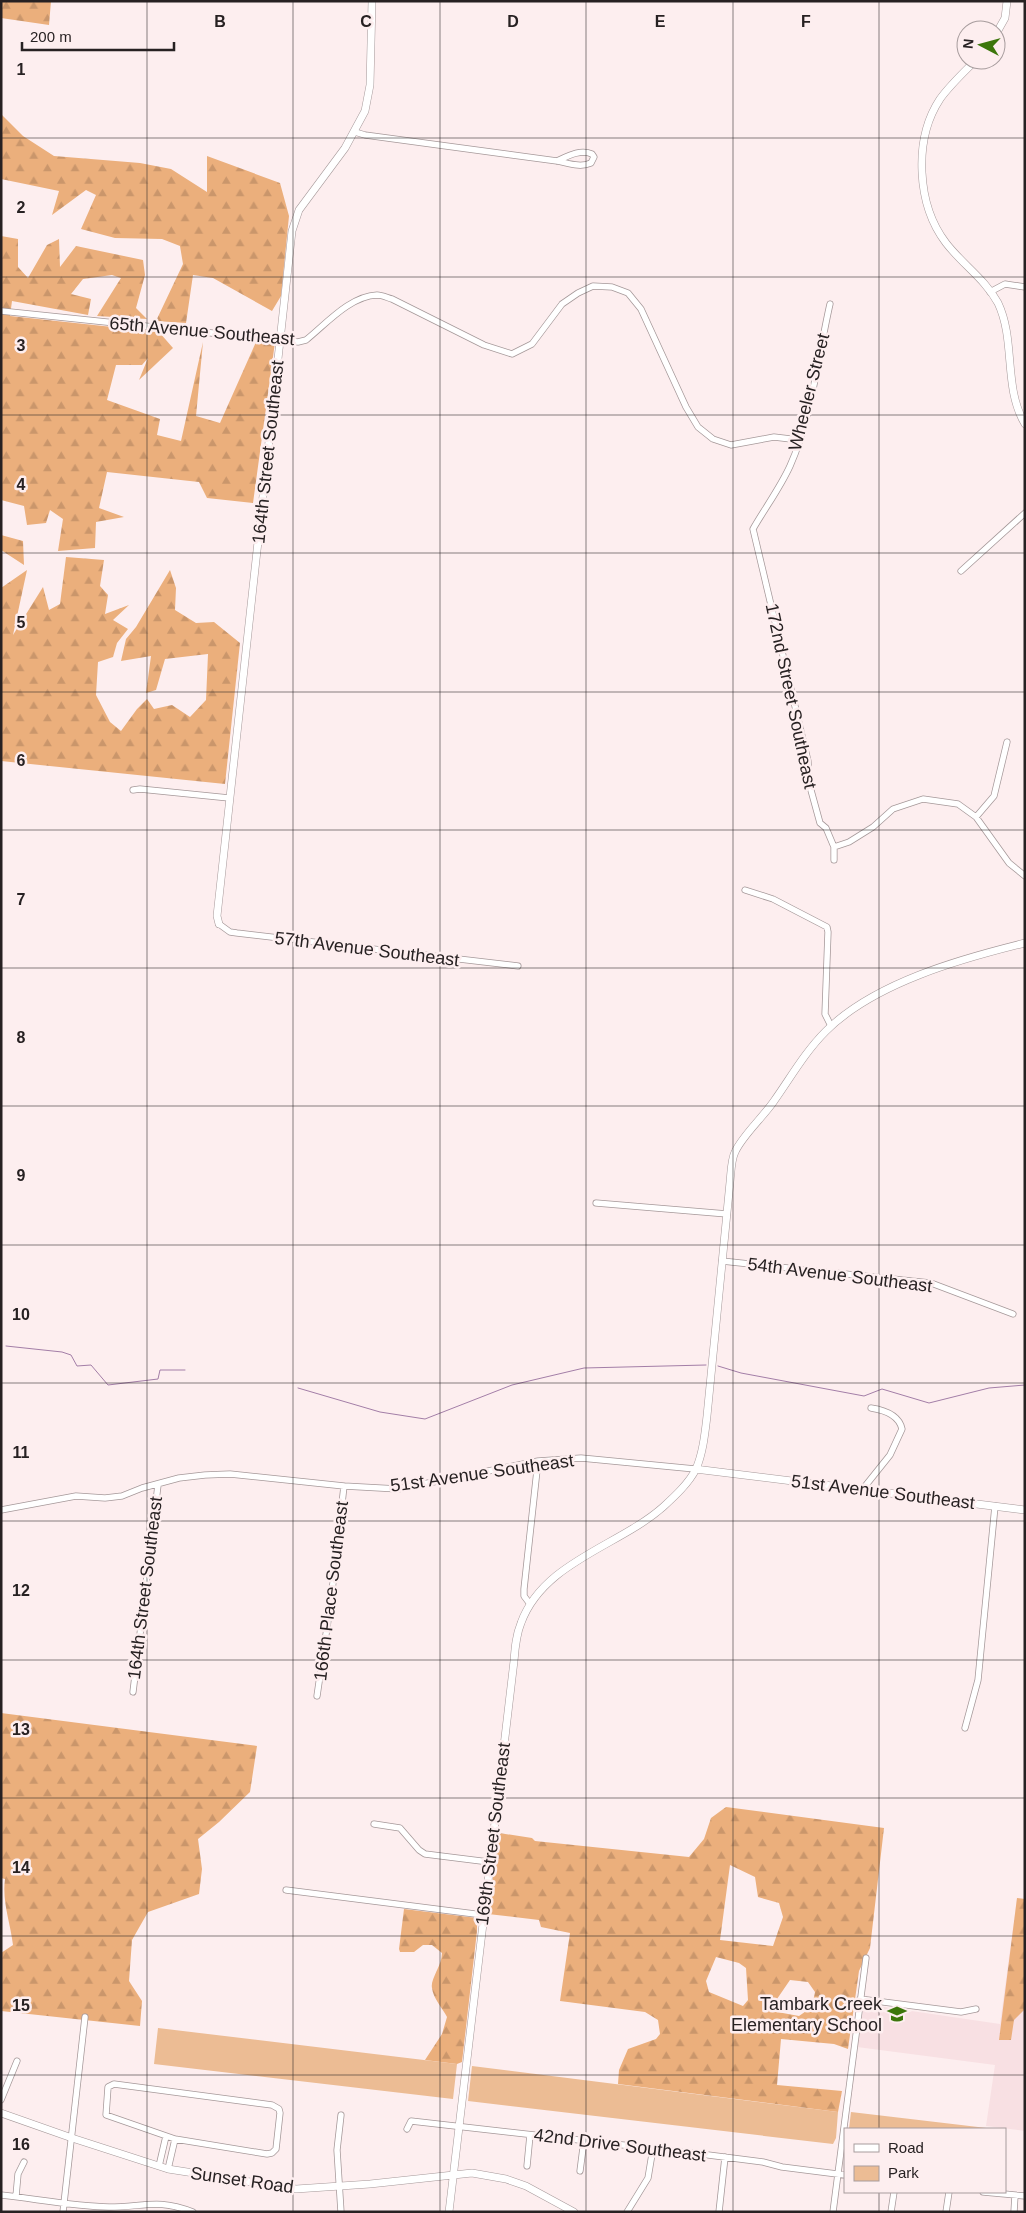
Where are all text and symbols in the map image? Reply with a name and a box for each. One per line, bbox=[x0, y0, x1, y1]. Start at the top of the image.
text: B bbox=[214, 13, 226, 30]
text: C bbox=[360, 13, 372, 30]
text: D bbox=[507, 13, 519, 30]
text: E bbox=[655, 13, 666, 30]
text: F bbox=[801, 13, 811, 30]
scale bar bbox=[22, 20, 175, 52]
north arrow bbox=[956, 20, 1006, 70]
text: 200 m bbox=[30, 28, 72, 45]
text: N bbox=[960, 38, 977, 50]
text: 1 bbox=[17, 61, 26, 78]
text: 2 bbox=[17, 199, 26, 216]
street label: 65th Avenue Southeast bbox=[109, 313, 295, 349]
street label: Wheeler Street bbox=[785, 331, 833, 453]
text: 3 bbox=[17, 337, 26, 354]
street label: 164th Street Southeast bbox=[248, 359, 288, 545]
text: 4 bbox=[17, 476, 26, 493]
street label: 172nd Street Southeast bbox=[762, 601, 820, 791]
text: 5 bbox=[17, 614, 26, 631]
text: 6 bbox=[17, 752, 26, 769]
text: 7 bbox=[17, 891, 26, 908]
street label: 57th Avenue Southeast bbox=[274, 928, 460, 970]
text: 8 bbox=[17, 1029, 26, 1046]
text: 9 bbox=[17, 1167, 26, 1184]
street label: 54th Avenue Southeast bbox=[747, 1254, 933, 1296]
text: 10 bbox=[12, 1306, 30, 1323]
text: 11 bbox=[13, 1444, 30, 1461]
street label: 51st Avenue Southeast bbox=[389, 1450, 575, 1496]
street label: 51st Avenue Southeast bbox=[790, 1471, 976, 1513]
street label: 164th Street Southeast bbox=[124, 1495, 166, 1681]
street label: 166th Place Southeast bbox=[310, 1500, 352, 1682]
text: 12 bbox=[12, 1582, 30, 1599]
text: 13 bbox=[12, 1721, 30, 1738]
street label: 169th Street Southeast bbox=[472, 1741, 514, 1927]
text: 14 bbox=[12, 1859, 30, 1876]
place label: Tambark Creek Elementary School bbox=[731, 1994, 883, 2035]
text: 15 bbox=[12, 1997, 30, 2014]
school or university icon: Tambark Creek Elementary School bbox=[886, 2003, 908, 2025]
street label: 42nd Drive Southeast bbox=[533, 2125, 707, 2165]
legend bbox=[844, 2128, 1006, 2193]
text: 16 bbox=[12, 2136, 30, 2153]
text: Road bbox=[888, 2139, 924, 2156]
street label: Sunset Road bbox=[189, 2163, 295, 2197]
text: Park bbox=[888, 2164, 919, 2181]

